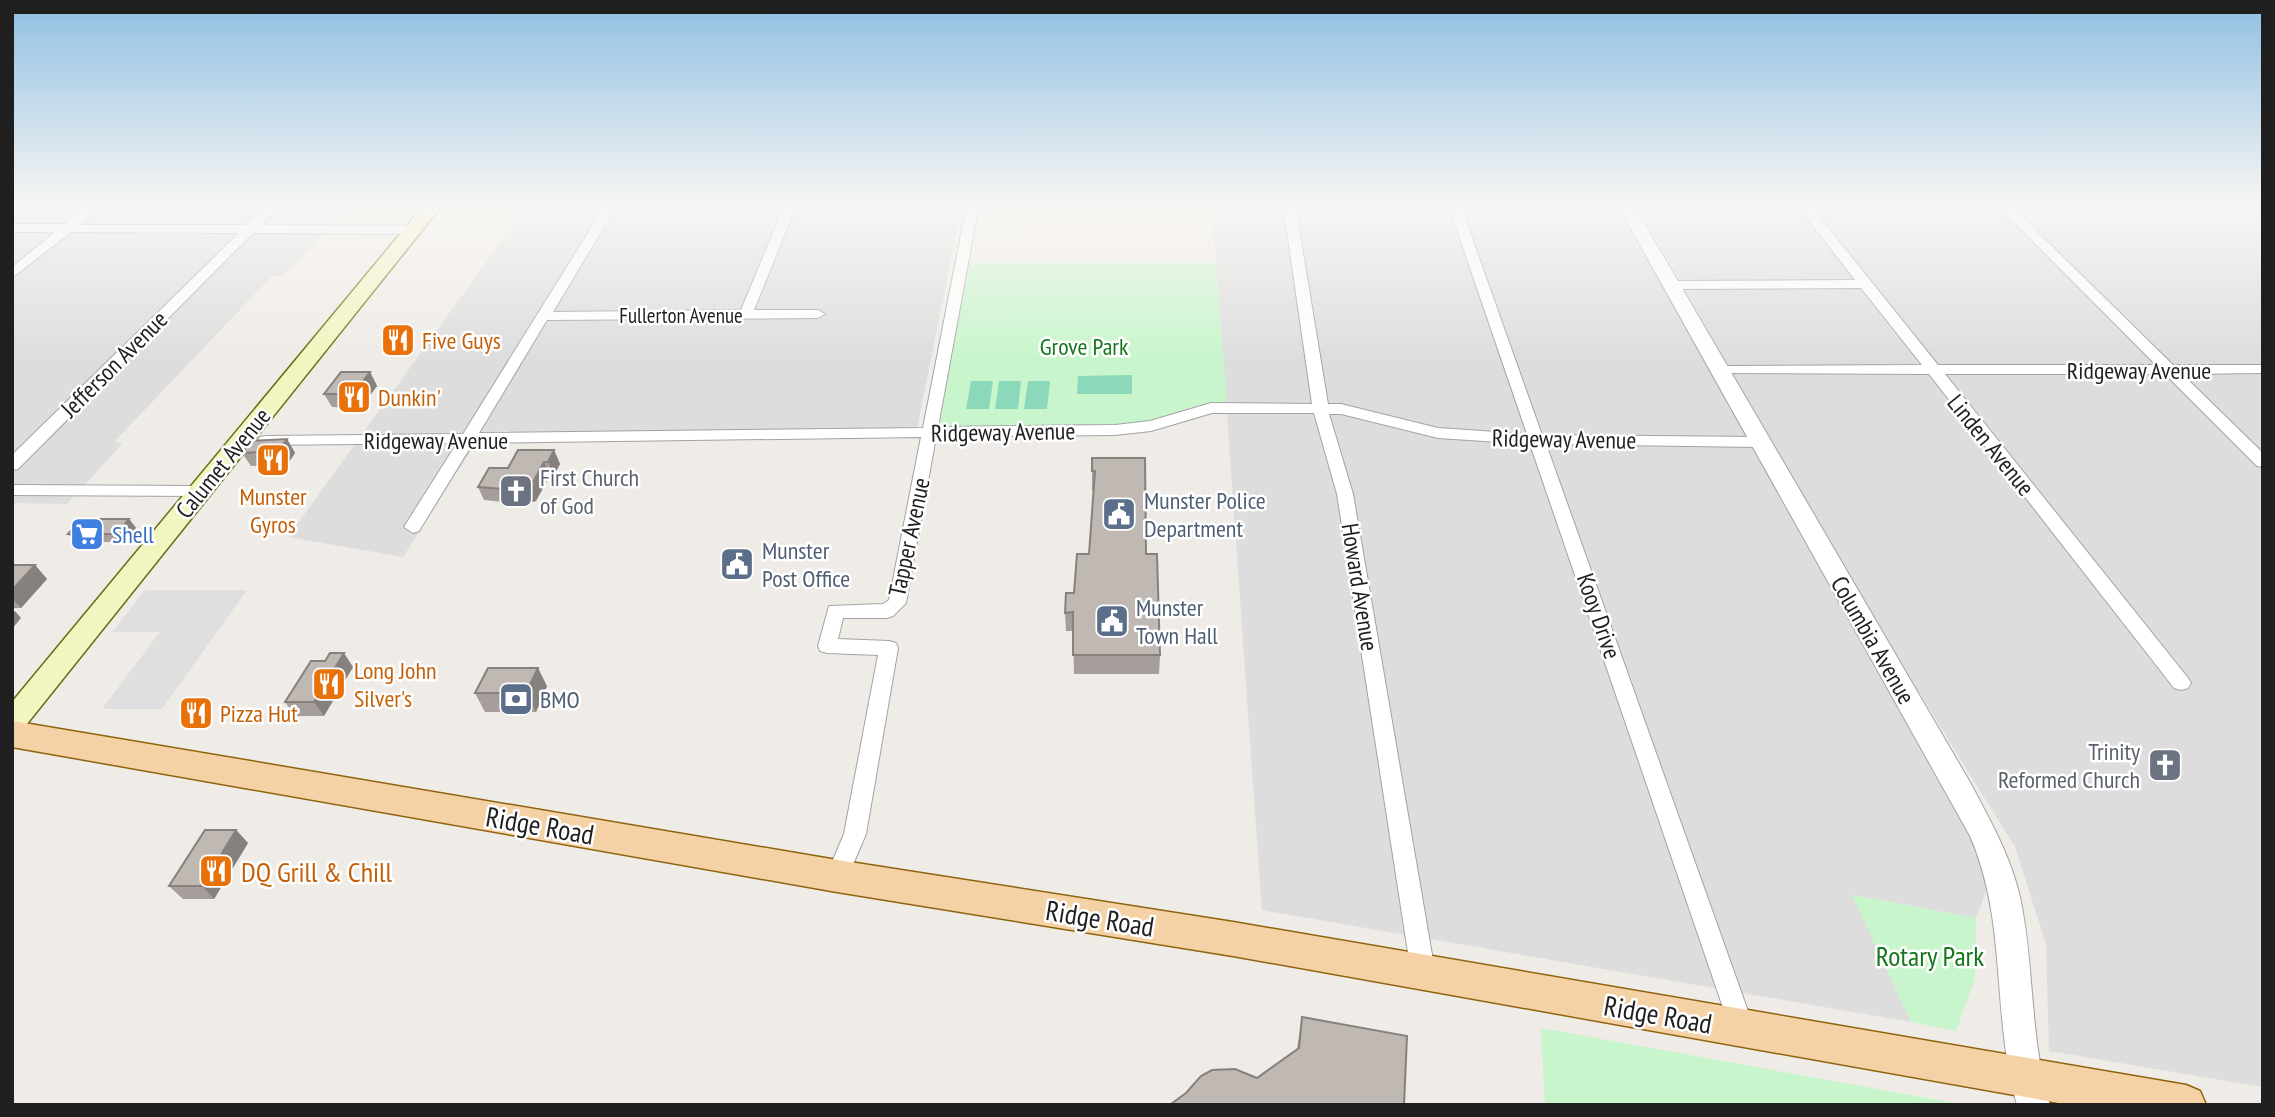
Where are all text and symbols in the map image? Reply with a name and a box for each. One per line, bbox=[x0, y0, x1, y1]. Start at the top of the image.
street label: Fullerton Avenue bbox=[619, 302, 743, 329]
street label: Jefferson Avenue bbox=[53, 304, 174, 425]
restaurant icon: Five Guys bbox=[379, 321, 417, 359]
place label: Five Guys bbox=[422, 325, 501, 356]
park label: Grove Park bbox=[1040, 331, 1129, 362]
street label: Ridgeway Avenue bbox=[2067, 355, 2211, 386]
restaurant icon: Dunkin' bbox=[335, 378, 373, 416]
place label: Dunkin' bbox=[378, 382, 441, 413]
street label: Linden Avenue bbox=[1941, 388, 2041, 502]
street label: Calumet Avenue bbox=[169, 401, 277, 525]
street label: Ridgeway Avenue bbox=[931, 415, 1075, 449]
street label: Ridgeway Avenue bbox=[1492, 422, 1636, 456]
street label: Ridgeway Avenue bbox=[364, 425, 508, 456]
restaurant icon: Munster Gyros bbox=[254, 441, 292, 479]
place label: First Church of God bbox=[540, 462, 639, 521]
church icon: First Church of God bbox=[497, 472, 535, 510]
street label: Tapper Avenue bbox=[881, 475, 937, 599]
place label: Munster Gyros bbox=[239, 481, 307, 540]
place label: Munster Police Department bbox=[1144, 485, 1266, 544]
public building icon: Munster Police Department bbox=[1100, 495, 1138, 533]
supermarket icon: Shell bbox=[68, 515, 106, 553]
place label: Shell bbox=[112, 519, 154, 550]
street label: Howard Avenue bbox=[1335, 521, 1385, 653]
place label: Munster Post Office bbox=[762, 535, 850, 594]
public building icon: Munster Post Office bbox=[718, 545, 756, 583]
street label: Kooy Drive bbox=[1570, 569, 1628, 663]
street label: Columbia Avenue bbox=[1824, 570, 1922, 710]
place label: Munster Town Hall bbox=[1136, 592, 1218, 651]
public building icon: Munster Town Hall bbox=[1093, 602, 1131, 640]
place label: Long John Silver's bbox=[354, 655, 437, 714]
restaurant icon: Long John Silver's bbox=[310, 665, 348, 703]
bank icon: BMO bbox=[497, 680, 535, 718]
place label: BMO bbox=[540, 684, 580, 715]
restaurant icon: Pizza Hut bbox=[177, 694, 215, 732]
place label: Pizza Hut bbox=[220, 698, 298, 729]
place label: Trinity Reformed Church bbox=[1998, 736, 2140, 795]
church icon: Trinity Reformed Church bbox=[2146, 746, 2184, 784]
street label: Ridge Road bbox=[483, 797, 597, 853]
restaurant icon: DQ Grill & Chill bbox=[197, 852, 235, 890]
place label: DQ Grill & Chill bbox=[241, 853, 393, 890]
street label: Ridge Road bbox=[1043, 891, 1157, 945]
park label: Rotary Park bbox=[1876, 937, 1984, 974]
street label: Ridge Road bbox=[1601, 986, 1715, 1042]

